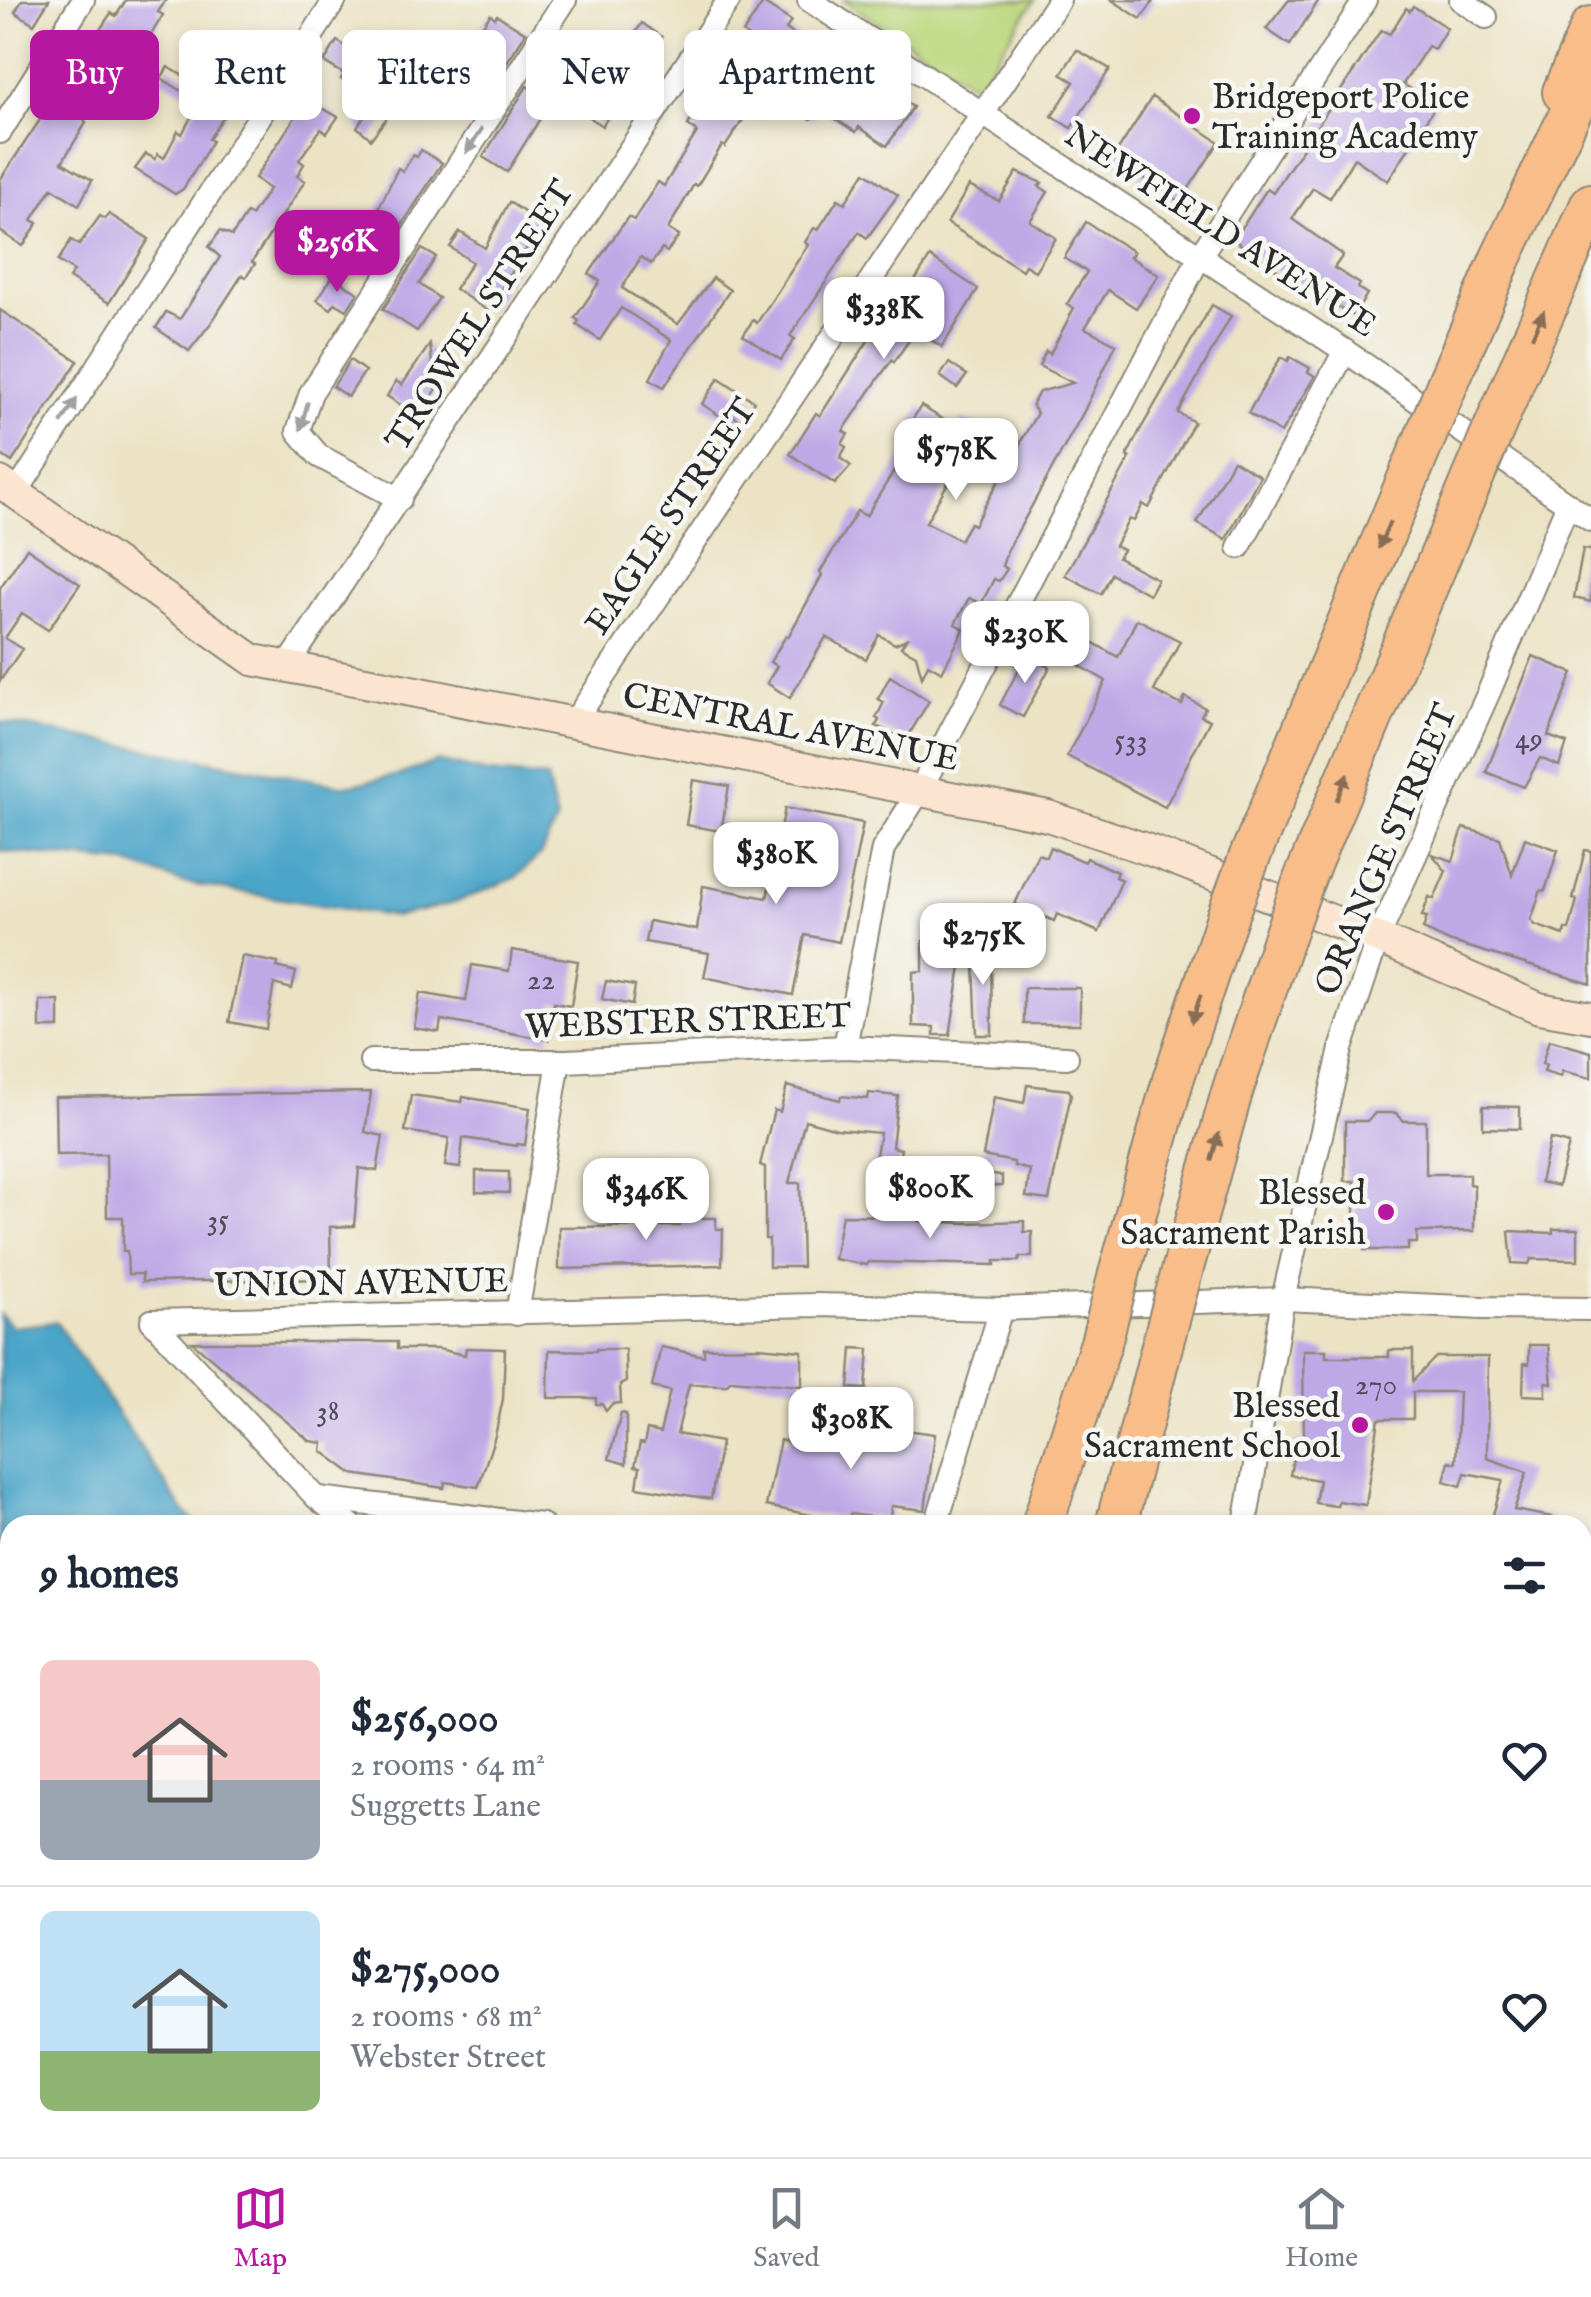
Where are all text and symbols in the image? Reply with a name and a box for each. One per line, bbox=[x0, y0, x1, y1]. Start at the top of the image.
chip: Buy bbox=[30, 30, 159, 120]
chip: Rent bbox=[179, 30, 322, 120]
chip: Filters bbox=[342, 30, 506, 120]
chip: New bbox=[526, 30, 664, 120]
chip: Apartment bbox=[684, 30, 911, 120]
place label: Bridgeport Police Training Academy bbox=[1212, 76, 1479, 161]
marker: Bridgeport Police Training Academy bbox=[1181, 105, 1203, 127]
street label: NEWFIELD AVENUE bbox=[1055, 113, 1384, 349]
one-way arrow bbox=[466, 127, 484, 154]
street label: TROWEL STREET bbox=[377, 172, 586, 460]
pin: $256K bbox=[267, 210, 407, 295]
text: $256K bbox=[297, 222, 377, 263]
pin: $338K bbox=[814, 277, 954, 362]
text: $338K bbox=[845, 289, 923, 330]
one-way arrow bbox=[1530, 309, 1546, 339]
street label: EAGLE STREET bbox=[576, 390, 768, 644]
one-way arrow bbox=[59, 397, 77, 425]
one-way arrow bbox=[295, 400, 311, 431]
pin: $578K bbox=[886, 418, 1026, 503]
text: $578K bbox=[916, 430, 996, 471]
one-way arrow bbox=[1376, 520, 1392, 549]
pin: $230K bbox=[955, 601, 1095, 686]
text: $230K bbox=[983, 613, 1067, 654]
street label: CENTRAL AVENUE bbox=[619, 674, 962, 783]
street label: ORANGE STREET bbox=[1306, 697, 1469, 1002]
house number: 49 bbox=[1515, 721, 1543, 759]
house number: 533 bbox=[1114, 722, 1148, 760]
one-way arrow bbox=[1334, 772, 1350, 802]
pin: $380K bbox=[706, 822, 846, 907]
text: $380K bbox=[735, 834, 817, 875]
pin: $275K bbox=[913, 903, 1053, 988]
text: $275K bbox=[942, 915, 1024, 956]
house number: 22 bbox=[527, 962, 555, 1000]
street label: WEBSTER STREET bbox=[524, 994, 852, 1051]
one-way arrow bbox=[1187, 994, 1202, 1024]
one-way arrow bbox=[1208, 1131, 1224, 1162]
pin: $800K bbox=[860, 1156, 1000, 1241]
pin: $346K bbox=[576, 1158, 716, 1243]
text: $800K bbox=[888, 1168, 972, 1209]
text: $346K bbox=[605, 1170, 687, 1211]
place label: Blessed Sacrament Parish bbox=[1120, 1172, 1366, 1257]
marker: Blessed Sacrament Parish bbox=[1375, 1201, 1397, 1223]
house number: 35 bbox=[207, 1202, 229, 1240]
street label: UNION AVENUE bbox=[213, 1259, 509, 1310]
house number: 270 bbox=[1355, 1367, 1397, 1405]
place label: Blessed Sacrament School bbox=[1084, 1385, 1340, 1470]
pin: $308K bbox=[781, 1387, 921, 1472]
house number: 38 bbox=[317, 1393, 339, 1431]
text: $308K bbox=[810, 1399, 892, 1440]
marker: Blessed Sacrament School bbox=[1349, 1414, 1371, 1436]
icon: filters bbox=[1497, 1548, 1552, 1603]
text: 9 homes bbox=[40, 1549, 179, 1602]
text: $256,000 bbox=[350, 1693, 499, 1746]
icon: home bbox=[120, 1700, 240, 1820]
icon: heart bbox=[1497, 1733, 1552, 1788]
text: 2 rooms · 64 m² bbox=[350, 1746, 545, 1787]
text: Suggetts Lane bbox=[350, 1787, 541, 1828]
text: $275,000 bbox=[350, 1944, 500, 1997]
icon: home bbox=[120, 1951, 240, 2071]
icon: heart bbox=[1497, 1984, 1552, 2039]
text: 2 rooms · 68 m² bbox=[350, 1997, 542, 2038]
text: Webster Street bbox=[350, 2038, 546, 2079]
tab: Map bbox=[233, 2181, 288, 2276]
tab: Saved bbox=[753, 2181, 820, 2276]
tab: Home bbox=[1285, 2181, 1358, 2276]

